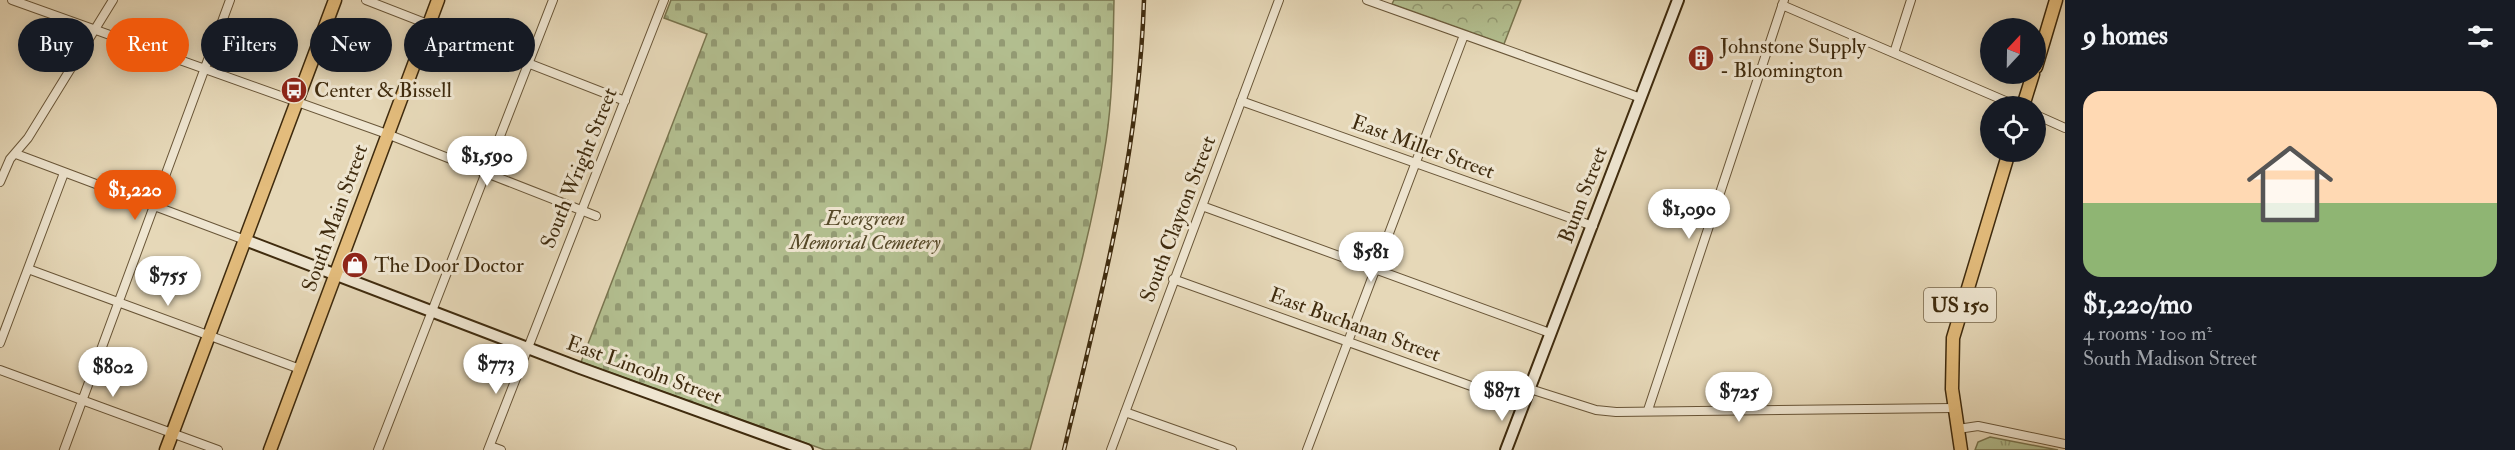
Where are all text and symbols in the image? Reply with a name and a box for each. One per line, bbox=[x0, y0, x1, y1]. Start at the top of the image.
chip: Buy bbox=[18, 18, 94, 72]
chip: Rent bbox=[106, 18, 189, 72]
chip: Filters bbox=[201, 18, 298, 72]
chip: New bbox=[310, 18, 392, 72]
chip: Apartment bbox=[404, 18, 535, 72]
north arrow bbox=[1980, 18, 2046, 84]
map controls bbox=[1980, 18, 2046, 162]
text: 9 homes bbox=[2083, 20, 2168, 52]
icon: filters bbox=[2464, 20, 2497, 53]
place label: Johnstone Supply - Bloomington bbox=[1719, 33, 1867, 84]
building icon: Johnstone Supply - Bloomington bbox=[1686, 43, 1716, 73]
bus stop icon: Center & Bissell bbox=[279, 75, 309, 105]
place label: Center & Bissell bbox=[314, 77, 452, 104]
street label: South Wright Street bbox=[534, 84, 624, 252]
button: locate bbox=[1980, 96, 2046, 162]
street label: East Miller Street bbox=[1348, 109, 1498, 185]
icon: home bbox=[2236, 130, 2344, 238]
street label: South Clayton Street bbox=[1134, 132, 1222, 306]
pin: $1,590 bbox=[438, 136, 536, 187]
street label: South Main Street bbox=[296, 140, 374, 295]
text: $1,590 bbox=[461, 143, 513, 168]
street label: Bunn Street bbox=[1552, 143, 1614, 247]
pin: $1,220 bbox=[86, 170, 184, 221]
text: $1,220 bbox=[108, 177, 162, 202]
pin: $1,090 bbox=[1640, 189, 1738, 240]
text: $1,090 bbox=[1662, 196, 1716, 221]
park label: Evergreen Memorial Cemetery bbox=[787, 205, 941, 256]
pin: $581 bbox=[1335, 232, 1407, 283]
text: $581 bbox=[1353, 239, 1389, 264]
shop icon: The Door Doctor bbox=[340, 250, 370, 280]
place label: The Door Doctor bbox=[374, 252, 524, 279]
pin: $755 bbox=[132, 256, 204, 307]
text: $755 bbox=[149, 263, 187, 288]
street label: East Buchanan Street bbox=[1266, 281, 1444, 369]
road number: US 150 bbox=[1924, 288, 1996, 322]
text: $1,220/mo bbox=[2083, 289, 2192, 321]
text: 4 rooms · 100 m² bbox=[2083, 321, 2212, 346]
street label: East Lincoln Street bbox=[563, 329, 726, 411]
pin: $773 bbox=[460, 344, 532, 395]
text: South Madison Street bbox=[2083, 346, 2257, 371]
pin: $802 bbox=[77, 347, 149, 398]
text: $773 bbox=[477, 351, 515, 376]
text: $802 bbox=[92, 354, 134, 379]
pin: $871 bbox=[1466, 371, 1538, 422]
pin: $725 bbox=[1703, 372, 1775, 423]
text: $871 bbox=[1483, 378, 1521, 403]
text: $725 bbox=[1719, 379, 1759, 404]

